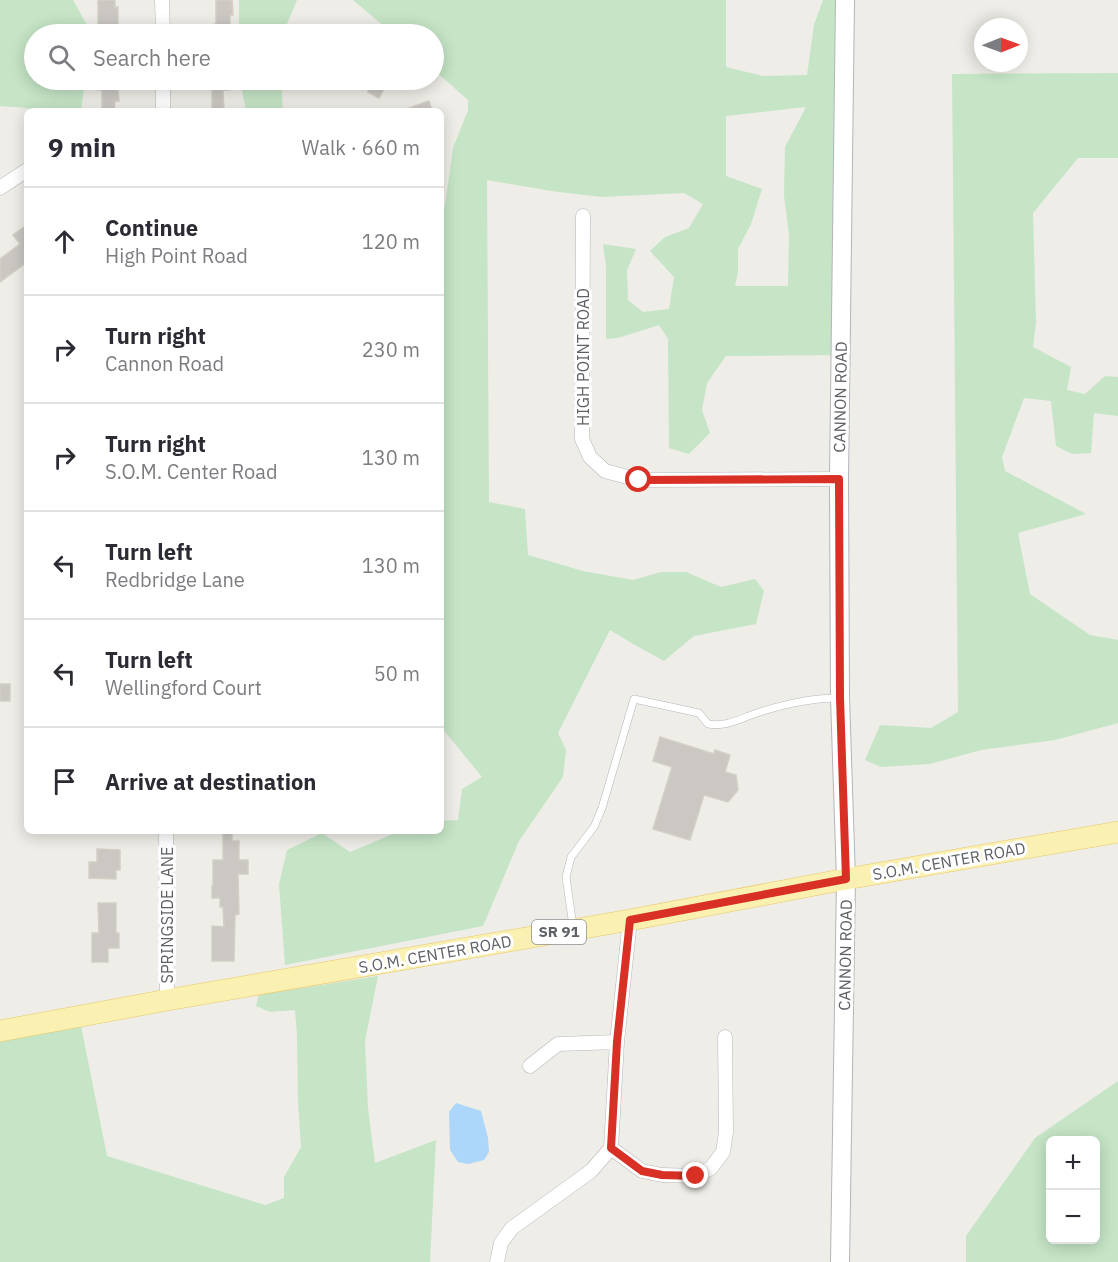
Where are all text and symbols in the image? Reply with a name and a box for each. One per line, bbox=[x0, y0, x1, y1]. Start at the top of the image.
north arrow bbox=[974, 18, 1028, 72]
search box bbox=[24, 24, 444, 90]
icon: search bbox=[45, 41, 78, 74]
text: Search here bbox=[93, 43, 211, 72]
text: 9 min bbox=[48, 130, 116, 164]
text: Walk · 660 m bbox=[302, 134, 420, 161]
text: Continue bbox=[105, 213, 198, 242]
icon: ahead bbox=[48, 225, 81, 258]
text: 120 m bbox=[362, 228, 420, 255]
text: High Point Road bbox=[105, 242, 248, 269]
street label: HIGH POINT ROAD bbox=[573, 288, 593, 426]
text: Turn right bbox=[105, 321, 206, 350]
icon: right bbox=[48, 333, 81, 366]
text: 230 m bbox=[362, 336, 420, 363]
street label: CANNON ROAD bbox=[829, 341, 851, 453]
text: Cannon Road bbox=[105, 350, 224, 377]
text: Turn right bbox=[105, 429, 206, 458]
icon: right bbox=[48, 441, 81, 474]
text: 130 m bbox=[362, 444, 420, 471]
text: S.O.M. Center Road bbox=[105, 458, 278, 485]
route start bbox=[625, 466, 651, 492]
text: Turn left bbox=[105, 537, 193, 566]
icon: left bbox=[48, 549, 81, 582]
text: 130 m bbox=[362, 552, 420, 579]
text: Redbridge Lane bbox=[105, 566, 245, 593]
text: Turn left bbox=[105, 645, 193, 674]
icon: left bbox=[48, 657, 81, 690]
text: 50 m bbox=[374, 660, 420, 687]
text: Wellingford Court bbox=[105, 674, 262, 701]
icon: arrive bbox=[48, 765, 81, 798]
text: Arrive at destination bbox=[105, 767, 316, 796]
street label: S.O.M. CENTER ROAD bbox=[871, 838, 1027, 884]
street label: SPRINGSIDE LANE bbox=[157, 847, 177, 983]
street label: CANNON ROAD bbox=[834, 899, 856, 1011]
road number: SR 91 bbox=[532, 920, 586, 944]
street label: S.O.M. CENTER ROAD bbox=[357, 931, 513, 977]
map controls bbox=[1046, 1136, 1100, 1244]
button: + bbox=[1046, 1136, 1100, 1190]
route end bbox=[682, 1162, 708, 1188]
button: − bbox=[1046, 1190, 1100, 1244]

